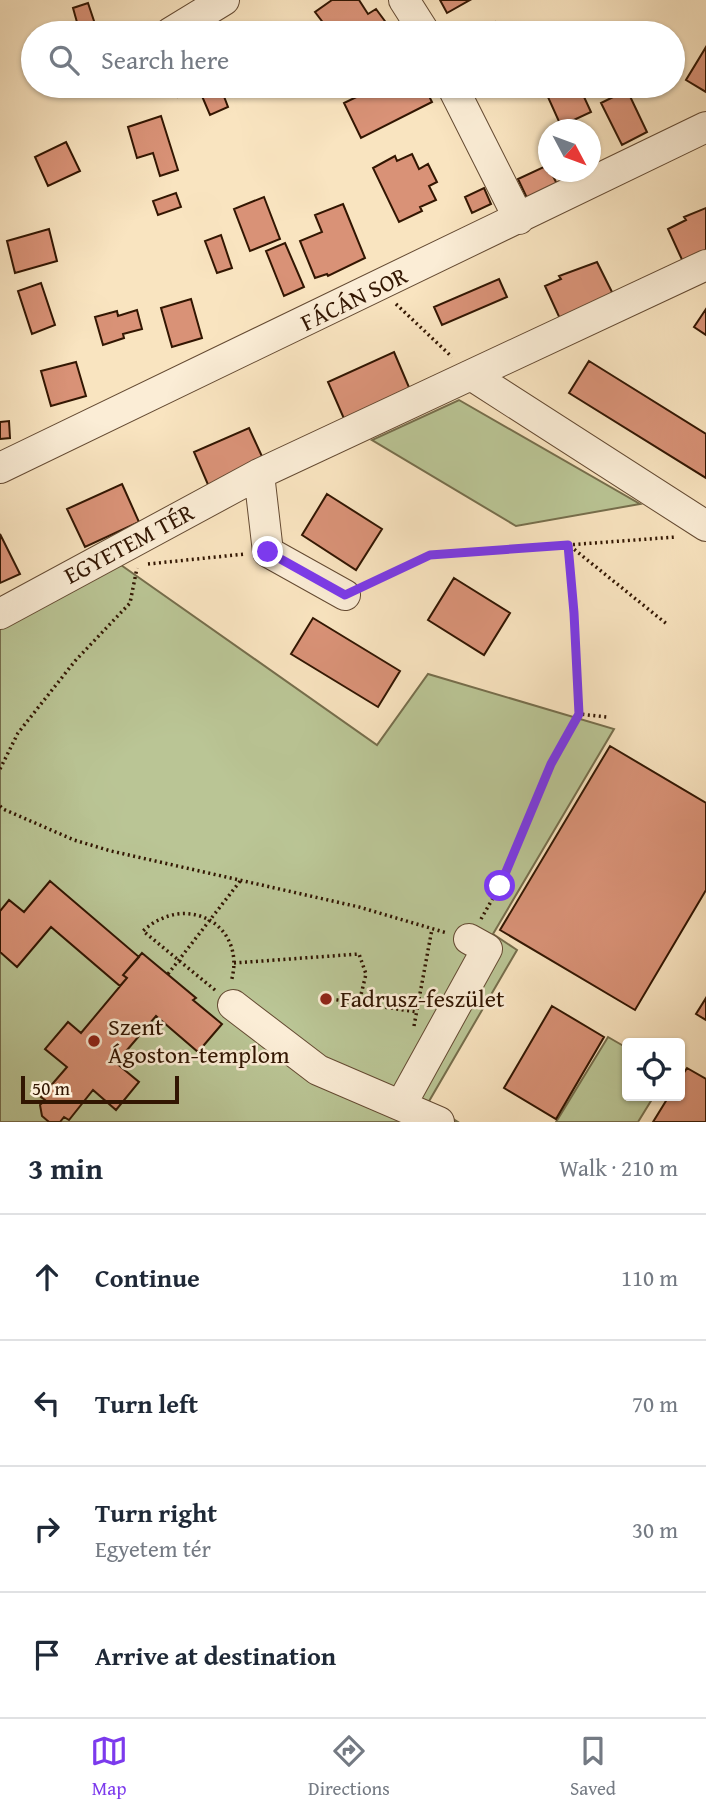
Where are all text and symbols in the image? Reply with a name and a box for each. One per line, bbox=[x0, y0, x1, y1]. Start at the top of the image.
search box bbox=[21, 21, 685, 98]
text: Search here bbox=[101, 40, 229, 79]
icon: search bbox=[45, 41, 83, 79]
north arrow bbox=[538, 119, 601, 182]
street label: FÁCÁN SOR bbox=[294, 258, 413, 339]
street label: EGYETEM TÉR bbox=[58, 495, 200, 593]
route end bbox=[252, 536, 283, 567]
route start bbox=[484, 870, 515, 901]
place label: Fadrusz-feszület bbox=[340, 981, 505, 1016]
marker: Fadrusz-feszület bbox=[318, 991, 334, 1007]
place label: Szent Ágoston-templom bbox=[108, 1009, 290, 1072]
marker: Szent Ágoston-templom bbox=[86, 1033, 102, 1049]
map controls bbox=[622, 1038, 685, 1101]
button: locate bbox=[622, 1038, 685, 1101]
scale bar bbox=[21, 1073, 178, 1105]
text: 50 m bbox=[32, 1074, 70, 1102]
text: 3 min bbox=[28, 1146, 103, 1190]
text: Walk · 210 m bbox=[559, 1151, 678, 1184]
icon: ahead bbox=[28, 1258, 66, 1296]
text: Continue bbox=[95, 1258, 200, 1297]
text: 110 m bbox=[621, 1261, 678, 1294]
icon: left bbox=[28, 1384, 66, 1422]
text: Turn left bbox=[95, 1384, 198, 1423]
text: 70 m bbox=[632, 1387, 678, 1420]
text: Turn right bbox=[95, 1493, 217, 1532]
icon: right bbox=[28, 1510, 66, 1548]
text: 30 m bbox=[632, 1513, 678, 1546]
text: Egyetem tér bbox=[95, 1532, 211, 1565]
icon: arrive bbox=[28, 1636, 66, 1674]
text: Arrive at destination bbox=[95, 1636, 336, 1675]
tab: Map bbox=[90, 1732, 128, 1802]
tab: Directions bbox=[308, 1732, 390, 1802]
tab: Saved bbox=[570, 1732, 616, 1802]

